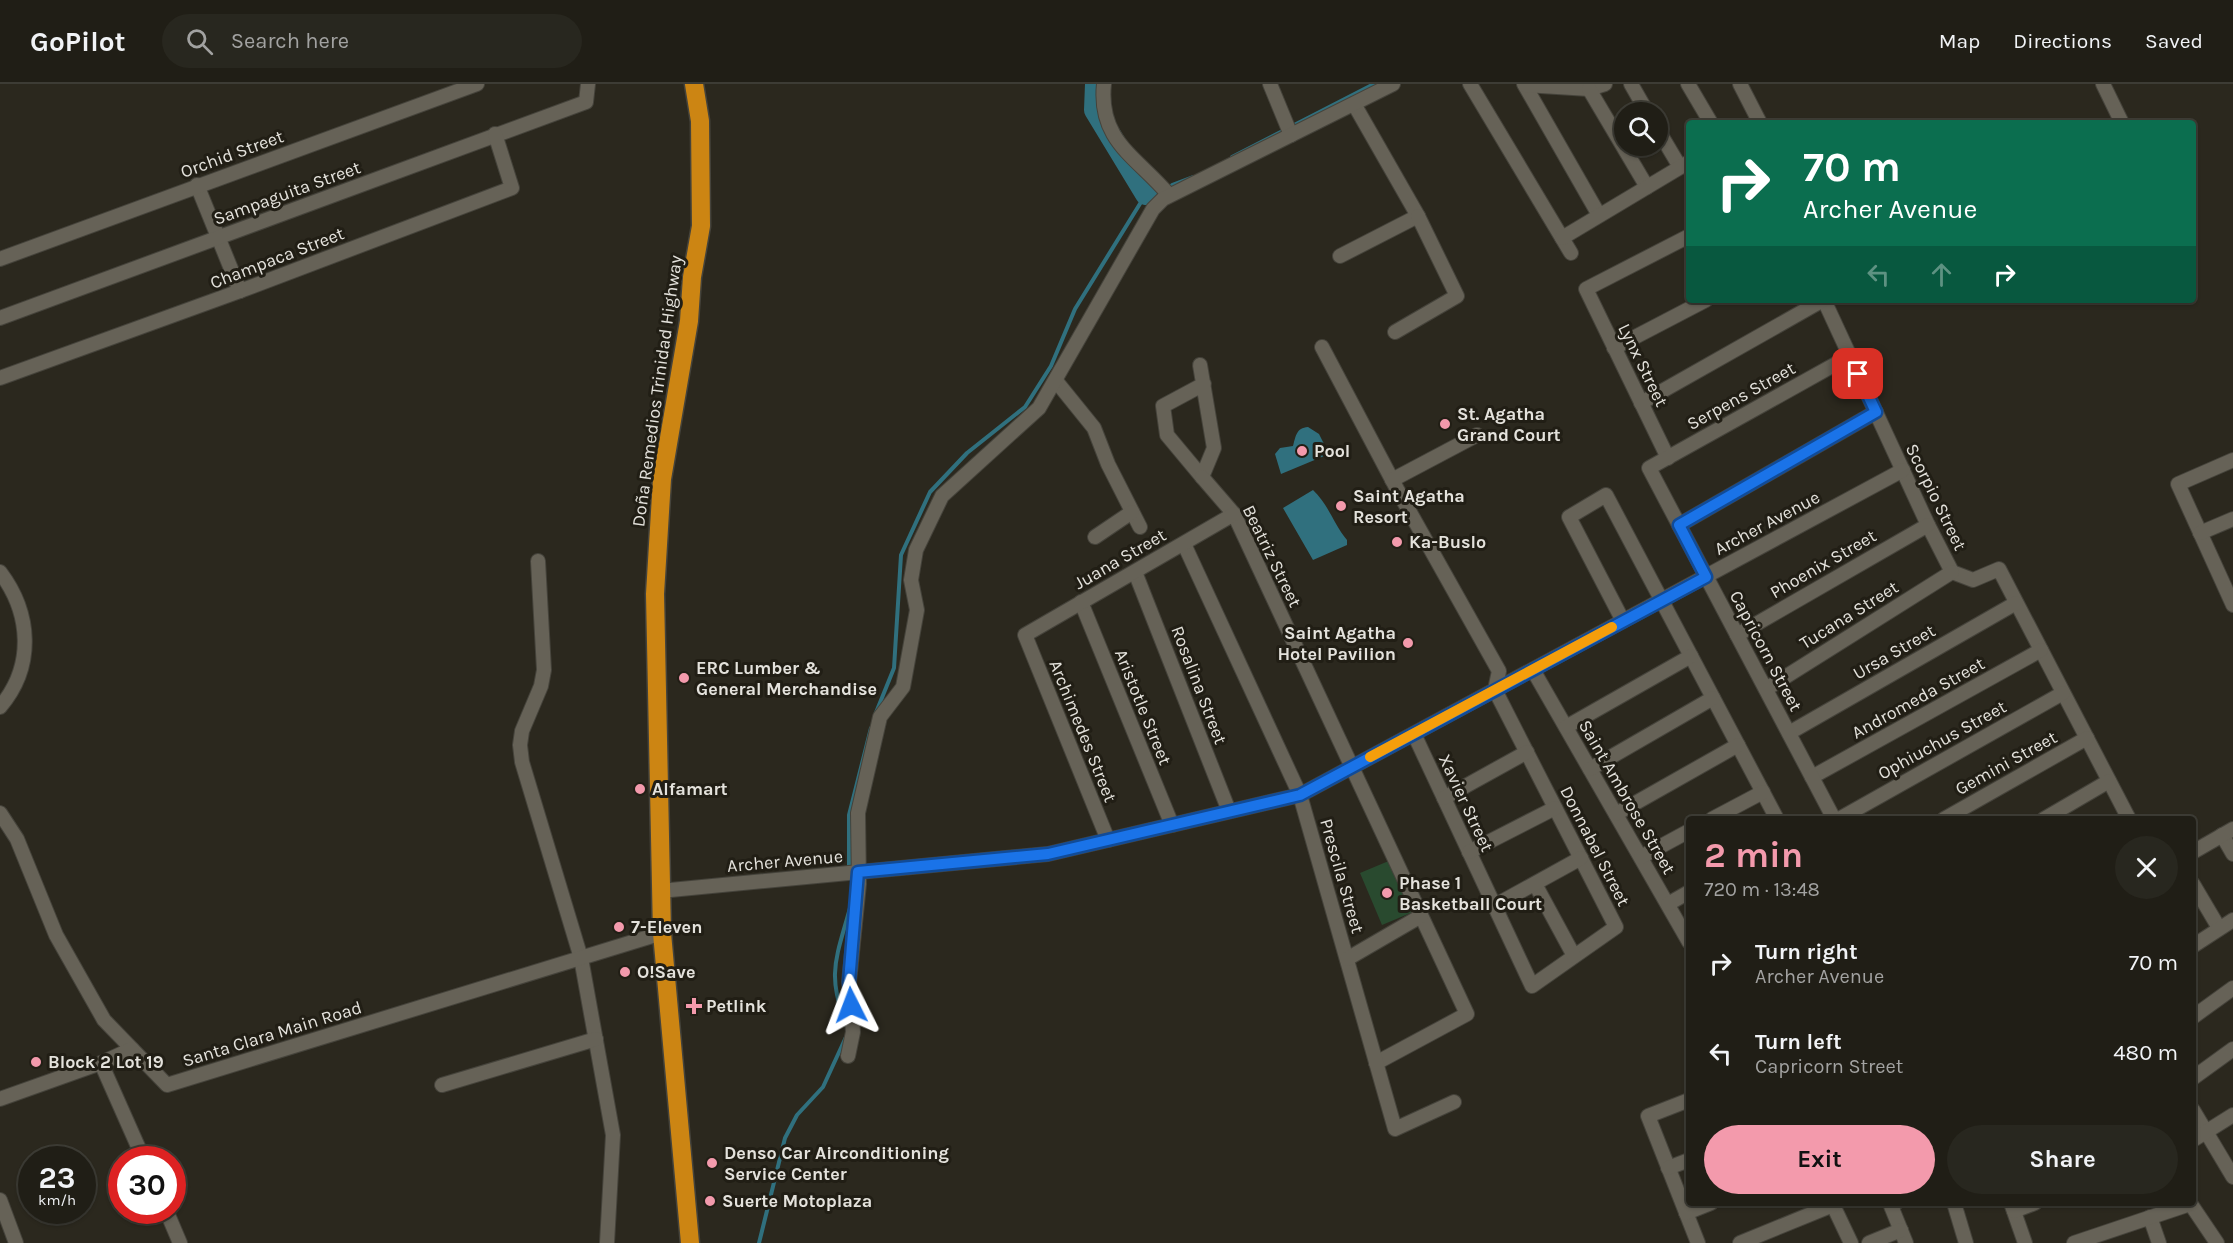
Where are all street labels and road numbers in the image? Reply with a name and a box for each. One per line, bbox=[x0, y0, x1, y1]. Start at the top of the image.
street label: Orchid Street bbox=[177, 125, 287, 183]
street label: Sampaguita Street bbox=[210, 156, 364, 230]
street label: Champaca Street bbox=[207, 222, 347, 294]
street label: Doña Remedios Trinidad Highway bbox=[627, 253, 687, 528]
street label: Lynx Street bbox=[1613, 320, 1673, 410]
street label: Serpens Street bbox=[1683, 357, 1799, 435]
street label: Scorpio Street bbox=[1901, 440, 1971, 554]
street label: Archer Avenue bbox=[1711, 486, 1823, 560]
street label: Beatriz Street bbox=[1238, 501, 1306, 611]
street label: Juana Street bbox=[1070, 524, 1170, 594]
street label: Phoenix Street bbox=[1766, 525, 1880, 603]
street label: Tucana Street bbox=[1796, 576, 1903, 654]
street label: Capricorn Street bbox=[1725, 587, 1807, 715]
street label: Ursa Street bbox=[1849, 620, 1939, 684]
street label: Rosalina Street bbox=[1166, 623, 1232, 748]
street label: Aristotle Street bbox=[1110, 646, 1176, 768]
street label: Andromeda Street bbox=[1848, 652, 1988, 744]
street label: Archimedes Street bbox=[1044, 657, 1122, 806]
street label: Ophiuchus Street bbox=[1874, 695, 2010, 784]
street label: Saint Ambrose Street bbox=[1574, 716, 1680, 878]
street label: Gemini Street bbox=[1951, 726, 2061, 800]
street label: Xavier Street bbox=[1434, 751, 1498, 856]
street label: Donnabel Street bbox=[1555, 782, 1635, 910]
street label: Prescila Street bbox=[1315, 816, 1369, 936]
street label: Archer Avenue bbox=[726, 845, 844, 877]
street label: Santa Clara Main Road bbox=[180, 996, 364, 1072]

